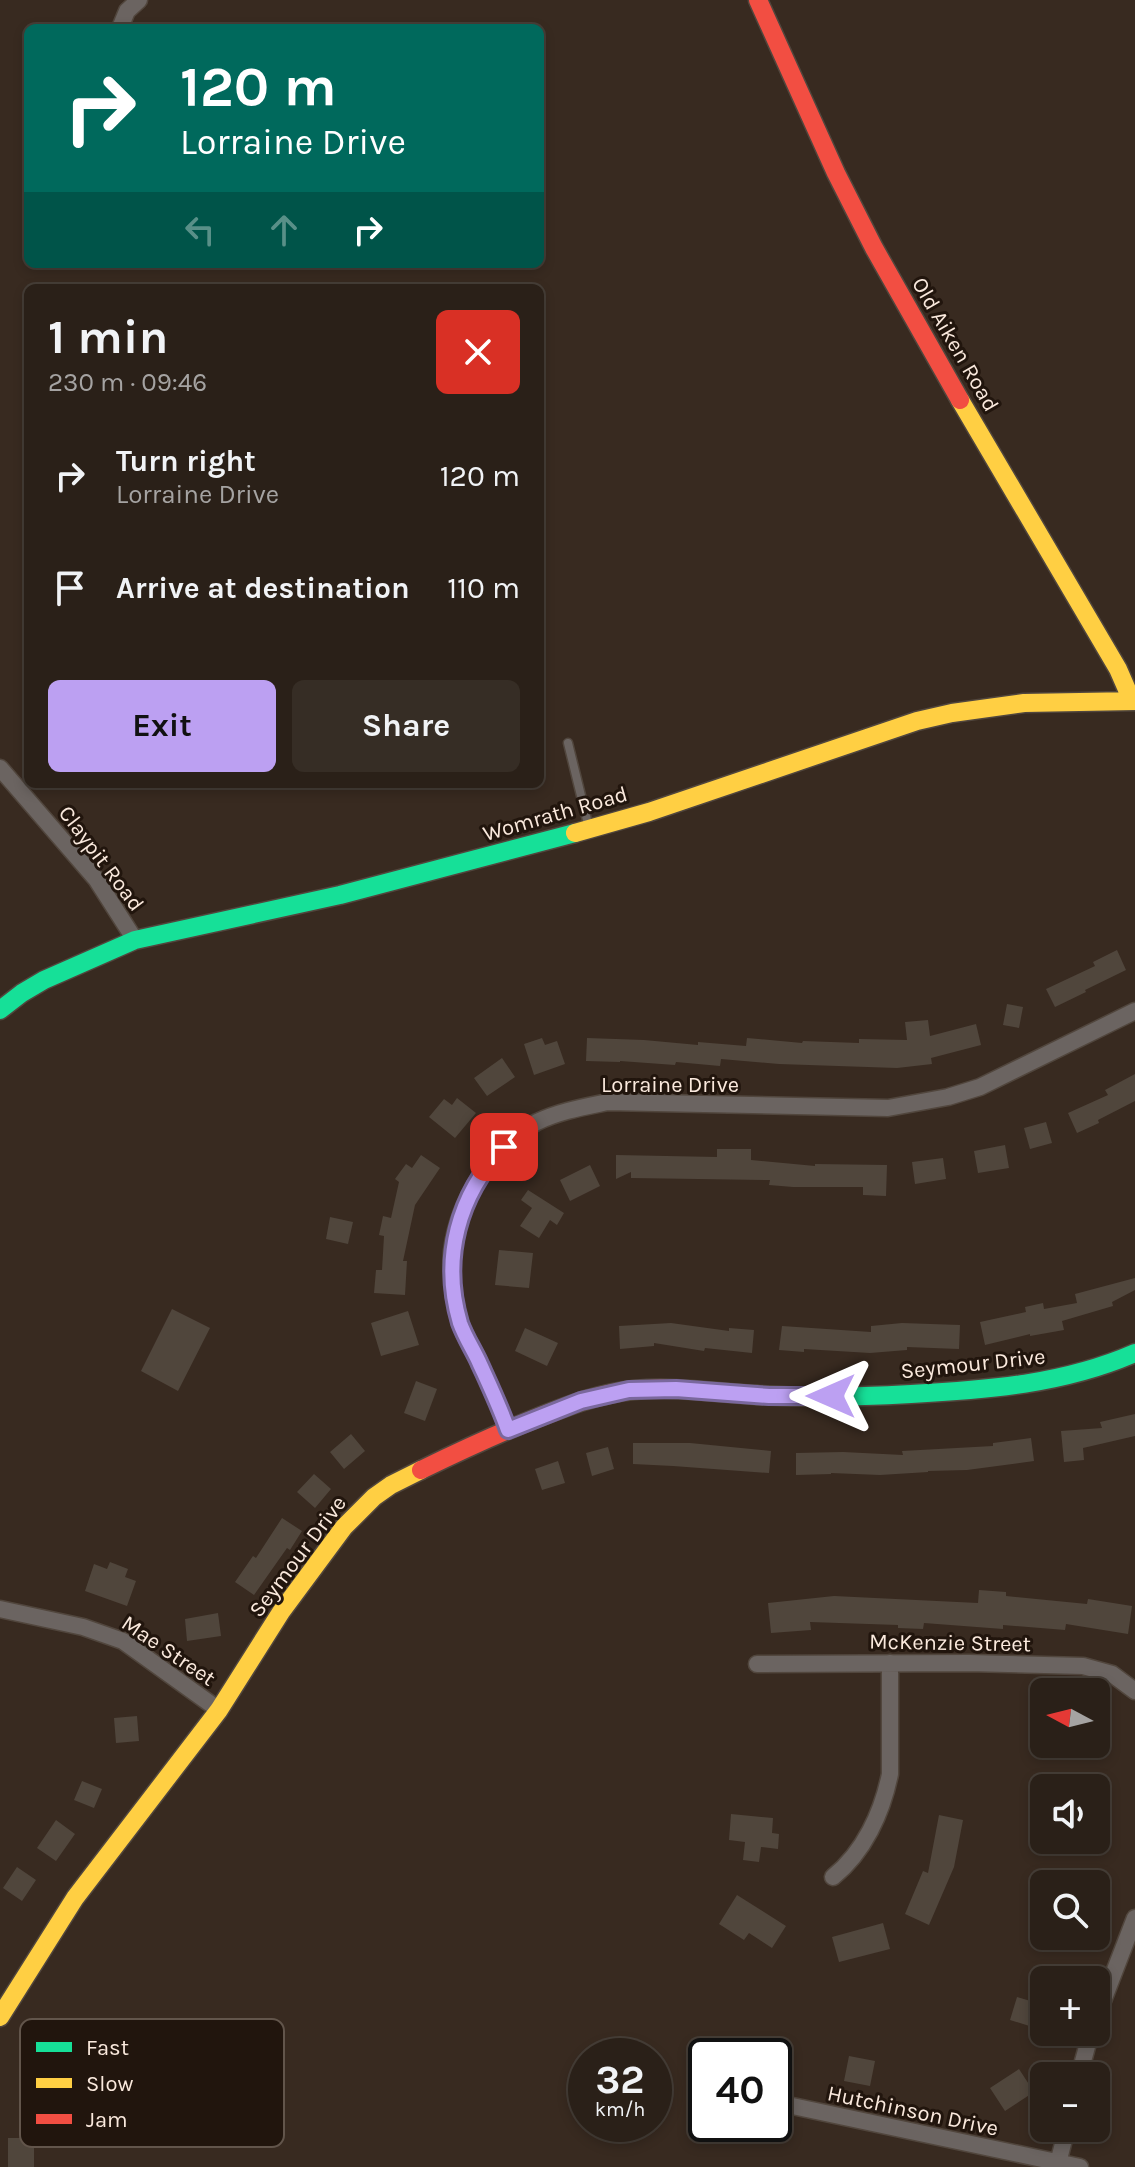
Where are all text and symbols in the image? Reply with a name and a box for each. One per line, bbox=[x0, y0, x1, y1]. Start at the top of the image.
text: 120 m bbox=[180, 54, 337, 119]
icon: right bbox=[48, 56, 152, 160]
text: Lorraine Drive bbox=[180, 121, 406, 163]
icon: left bbox=[178, 208, 222, 252]
icon: ahead bbox=[262, 208, 306, 252]
icon: right bbox=[346, 208, 390, 252]
street label: Old Aiken Road bbox=[906, 273, 1004, 416]
text: 1 min bbox=[48, 309, 168, 365]
button: close bbox=[436, 310, 520, 394]
text: 230 m · 09:46 bbox=[48, 367, 207, 398]
text: Turn right bbox=[116, 443, 256, 479]
icon: right bbox=[48, 454, 92, 498]
text: 120 m bbox=[440, 458, 520, 494]
text: Lorraine Drive bbox=[116, 479, 279, 510]
icon: arrive bbox=[48, 566, 92, 610]
text: Arrive at destination bbox=[116, 570, 410, 606]
text: 110 m bbox=[447, 570, 520, 606]
button: Exit bbox=[48, 680, 276, 772]
button: Share bbox=[292, 680, 520, 772]
street label: Womrath Road bbox=[480, 781, 631, 847]
street label: Claypit Road bbox=[53, 801, 149, 917]
street label: Lorraine Drive bbox=[601, 1072, 739, 1098]
pin bbox=[470, 1113, 538, 1181]
icon: arrive bbox=[482, 1125, 526, 1169]
street label: Seymour Drive bbox=[899, 1343, 1047, 1385]
position arrow bbox=[789, 1354, 873, 1438]
street label: Seymour Drive bbox=[244, 1491, 352, 1622]
street label: Mae Street bbox=[117, 1610, 220, 1692]
street label: McKenzie Street bbox=[869, 1629, 1031, 1657]
north arrow bbox=[1030, 1678, 1110, 1758]
map controls bbox=[1030, 1678, 1110, 2142]
button: sound bbox=[1030, 1774, 1110, 1854]
button: search bbox=[1030, 1870, 1110, 1950]
button: + bbox=[1030, 1966, 1110, 2046]
legend bbox=[20, 2019, 284, 2147]
text: Fast bbox=[86, 2035, 129, 2061]
speed limit sign: 40 bbox=[688, 2038, 792, 2142]
text: 32 bbox=[595, 2056, 645, 2103]
button: − bbox=[1030, 2062, 1110, 2142]
text: Slow bbox=[86, 2071, 133, 2097]
street label: Hutchinson Drive bbox=[825, 2080, 1001, 2142]
text: km/h bbox=[595, 2098, 645, 2121]
text: Jam bbox=[86, 2107, 128, 2133]

